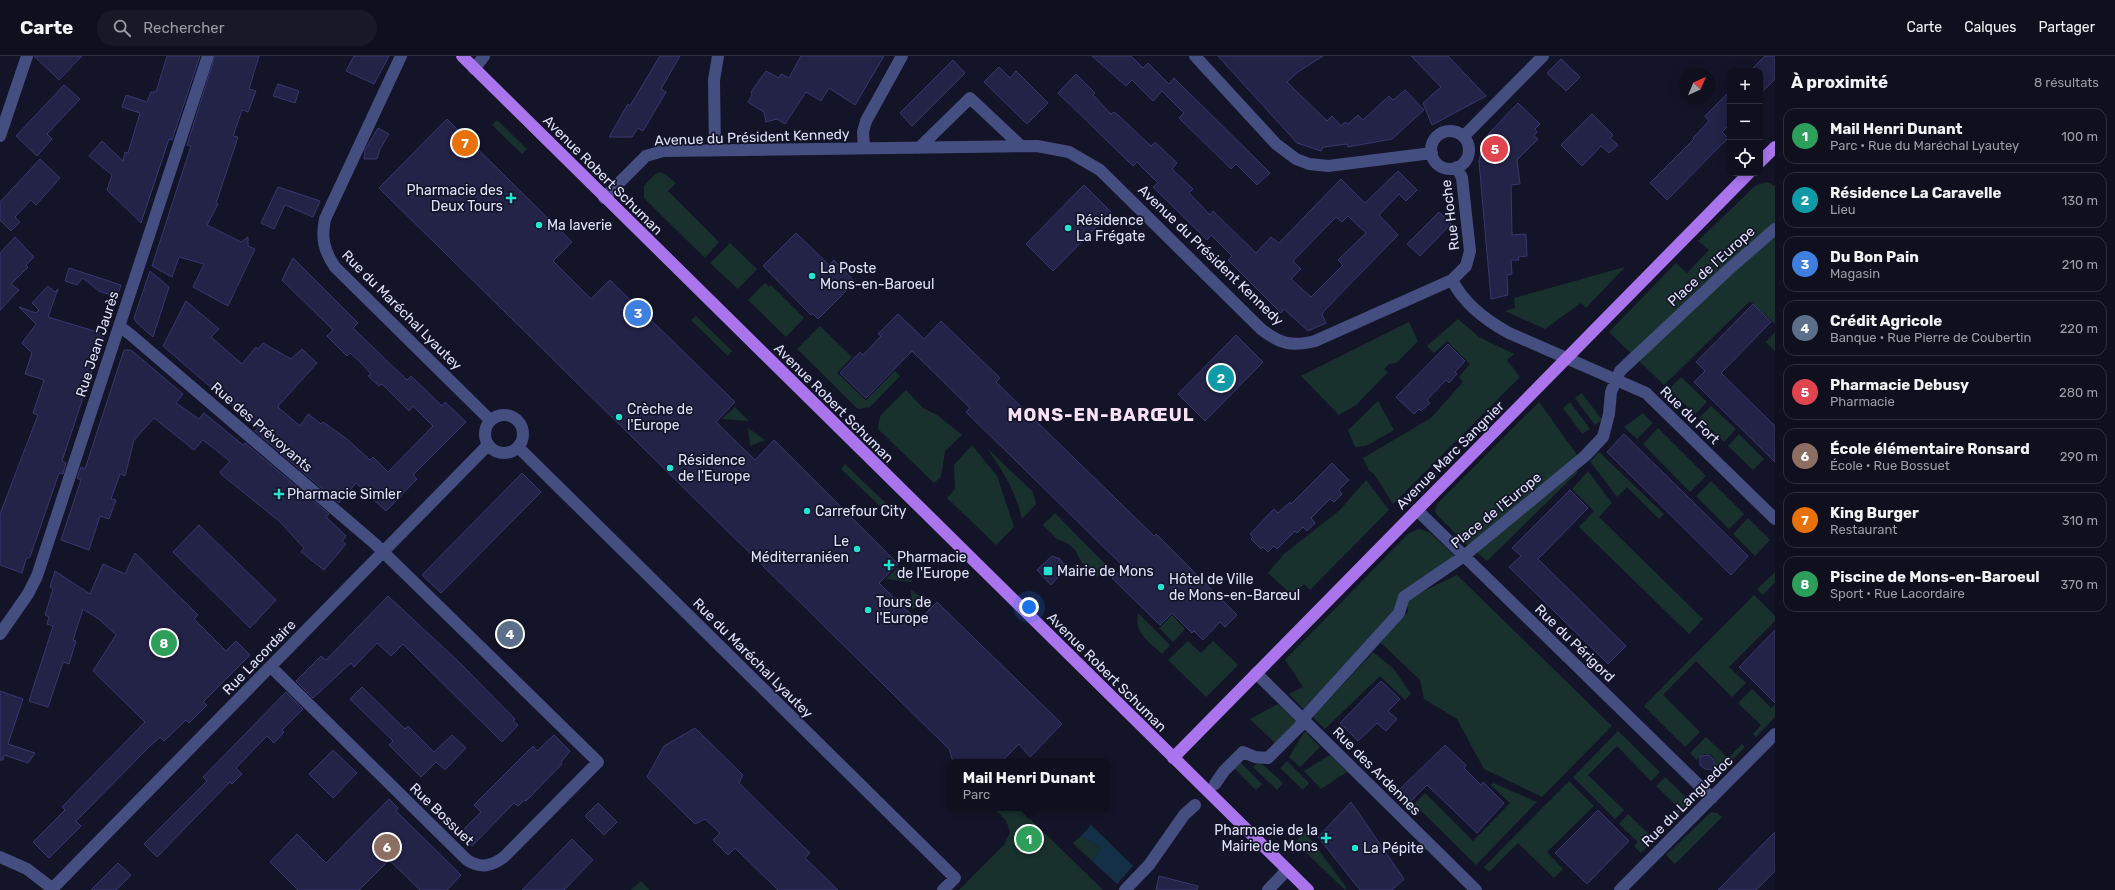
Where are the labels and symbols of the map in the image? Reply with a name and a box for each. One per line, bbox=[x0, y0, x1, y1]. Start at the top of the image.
north arrow bbox=[1679, 68, 1715, 104]
street label: Avenue Robert Schuman bbox=[539, 112, 666, 239]
street label: Avenue du Président Kennedy bbox=[654, 126, 850, 149]
pin: 7 bbox=[452, 128, 478, 158]
pin: 5 bbox=[1482, 134, 1508, 164]
street label: Rue Hoche bbox=[1438, 179, 1463, 251]
street label: Avenue du Président Kennedy bbox=[1134, 181, 1287, 330]
place label: Pharmacie des Deux Tours bbox=[407, 182, 503, 215]
marker: Pharmacie des Deux Tours bbox=[506, 193, 516, 203]
place label: Résidence La Frégate bbox=[1076, 212, 1146, 245]
place label: Ma laverie bbox=[547, 217, 612, 234]
marker: Ma laverie bbox=[534, 220, 544, 230]
marker: Résidence La Frégate bbox=[1063, 223, 1073, 233]
street label: Place de l'Europe bbox=[1664, 223, 1759, 310]
street label: Rue du Maréchal Lyautey bbox=[338, 247, 465, 374]
place label: La Poste Mons-en-Baroeul bbox=[820, 260, 934, 293]
marker: La Poste Mons-en-Baroeul bbox=[807, 271, 817, 281]
street label: Rue Jean Jaurès bbox=[72, 289, 123, 399]
pin: 3 bbox=[625, 298, 651, 328]
street label: Avenue Robert Schuman bbox=[770, 340, 897, 467]
pin: 2 bbox=[1208, 363, 1234, 393]
street label: Rue des Prévoyants bbox=[207, 379, 316, 476]
street label: Rue du Fort bbox=[1656, 383, 1723, 448]
street label: Avenue Marc Sangnier bbox=[1393, 397, 1508, 513]
place label: Crèche de l'Europe bbox=[627, 401, 693, 434]
district label: MONS-EN-BARŒUL bbox=[1008, 404, 1194, 426]
marker: Crèche de l'Europe bbox=[614, 412, 624, 422]
place label: Résidence de l'Europe bbox=[678, 452, 750, 485]
marker: Résidence de l'Europe bbox=[665, 463, 675, 473]
street label: Place de l'Europe bbox=[1448, 469, 1545, 552]
place label: Pharmacie Simler bbox=[287, 486, 402, 503]
marker: Pharmacie Simler bbox=[274, 489, 284, 499]
place label: Carrefour City bbox=[815, 503, 907, 520]
marker: Carrefour City bbox=[802, 506, 812, 516]
place label: Le Méditerraniéen bbox=[751, 533, 849, 566]
marker: Le Méditerraniéen bbox=[852, 544, 862, 554]
place label: Pharmacie de l'Europe bbox=[897, 549, 969, 582]
marker: Pharmacie de l'Europe bbox=[884, 560, 894, 570]
place label: Mairie de Mons bbox=[1057, 563, 1154, 580]
marker: Mairie de Mons bbox=[1042, 565, 1054, 577]
place label: Hôtel de Ville de Mons-en-Barœul bbox=[1169, 571, 1300, 604]
marker: Hôtel de Ville de Mons-en-Barœul bbox=[1156, 582, 1166, 592]
place label: Tours de l'Europe bbox=[876, 594, 931, 627]
street label: Rue du Maréchal Lyautey bbox=[689, 595, 816, 722]
your location bbox=[1019, 597, 1039, 617]
street label: Rue du Périgord bbox=[1531, 601, 1618, 686]
marker: Tours de l'Europe bbox=[863, 605, 873, 615]
street label: Avenue Robert Schuman bbox=[1043, 609, 1170, 736]
street label: Rue Lacordaire bbox=[219, 616, 300, 698]
pin: 4 bbox=[497, 619, 523, 649]
pin: 8 bbox=[151, 628, 177, 658]
street label: Rue des Ardennes bbox=[1329, 724, 1424, 819]
street label: Rue du Languedoc bbox=[1638, 752, 1737, 850]
street label: Rue Bossuet bbox=[406, 780, 478, 849]
place label: Pharmacie de la Mairie de Mons bbox=[1214, 822, 1318, 855]
pin: 1 bbox=[1016, 824, 1042, 854]
pin: 6 bbox=[374, 832, 400, 862]
marker: Pharmacie de la Mairie de Mons bbox=[1321, 833, 1331, 843]
place label: La Pépite bbox=[1363, 840, 1424, 857]
marker: La Pépite bbox=[1350, 843, 1360, 853]

